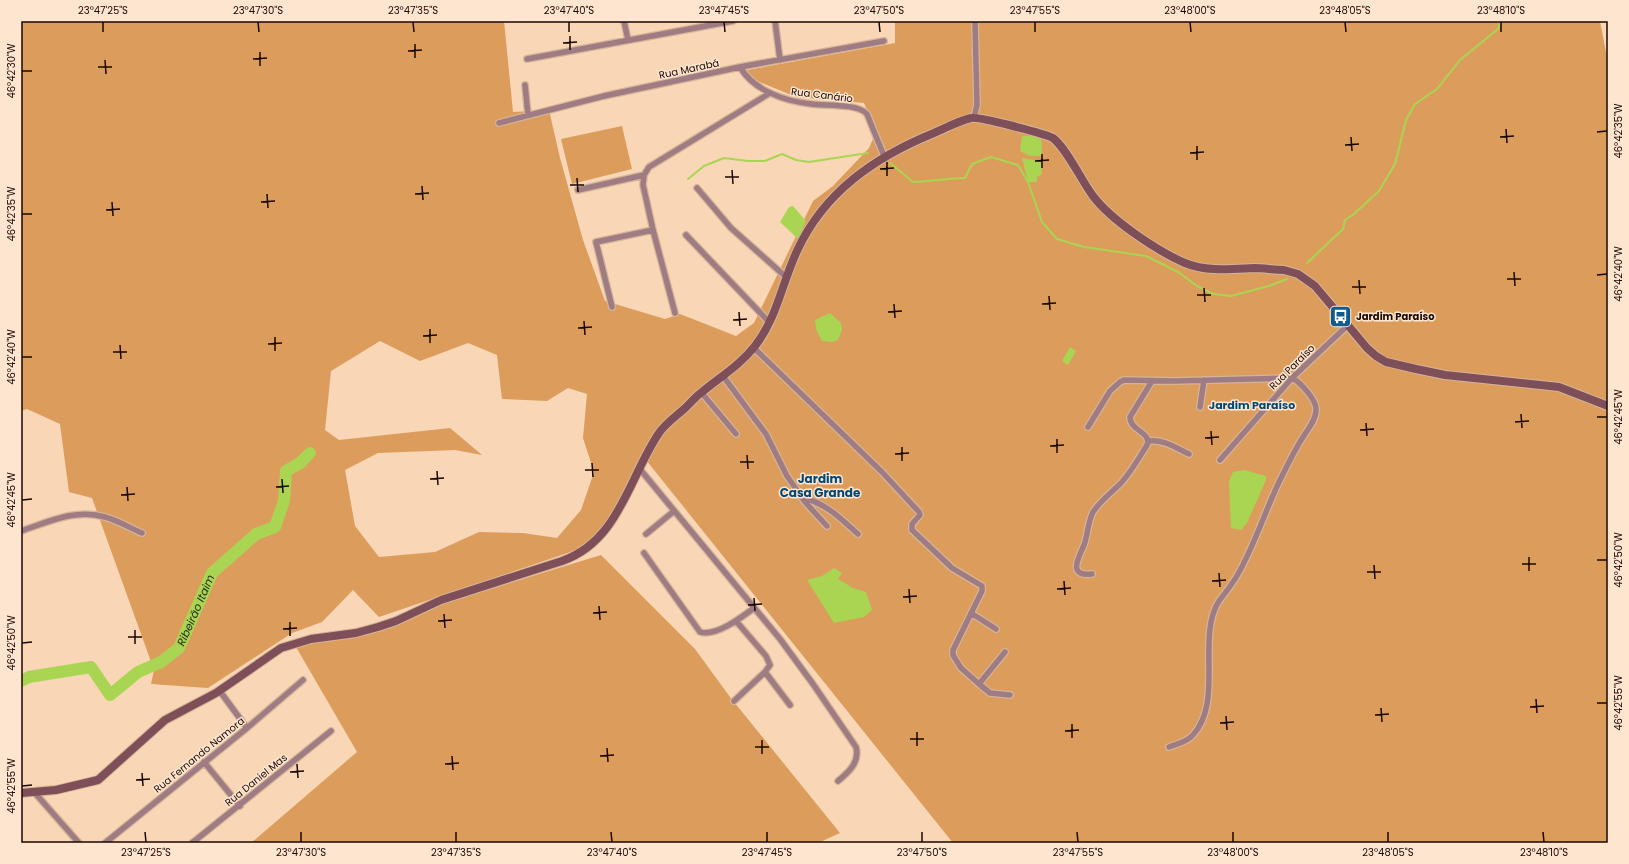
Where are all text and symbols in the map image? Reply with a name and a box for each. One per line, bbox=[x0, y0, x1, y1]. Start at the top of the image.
text: 23°47'25"S bbox=[78, 3, 128, 18]
text: 23°47'30"S bbox=[233, 3, 283, 18]
text: 23°47'35"S bbox=[388, 3, 438, 18]
text: 23°47'40"S bbox=[544, 3, 594, 18]
text: 23°47'45"S bbox=[699, 3, 749, 18]
text: 23°47'50"S bbox=[854, 3, 904, 18]
text: 23°47'55"S bbox=[1010, 3, 1060, 18]
text: 23°48'00"S bbox=[1164, 3, 1216, 18]
text: 23°48'05"S bbox=[1319, 3, 1371, 18]
text: 23°48'10"S bbox=[1477, 3, 1525, 18]
text: 46°42'30"W bbox=[4, 43, 19, 99]
street label: Rua Marabá bbox=[657, 55, 721, 83]
street label: Rua Canário bbox=[790, 84, 854, 106]
text: 46°42'35"W bbox=[1611, 103, 1626, 159]
text: 46°42'35"W bbox=[4, 186, 19, 242]
text: 46°42'40"W bbox=[1611, 246, 1626, 302]
bus stop icon: Jardim Paraíso bbox=[1328, 303, 1354, 329]
place label: Jardim Paraíso bbox=[1356, 309, 1435, 324]
text: 46°42'40"W bbox=[4, 329, 19, 385]
street label: Rua Paraíso bbox=[1266, 341, 1318, 393]
text: 46°42'45"W bbox=[1611, 389, 1626, 445]
district label: Jardim Paraíso bbox=[1209, 397, 1295, 413]
district label: Jardim Casa Grande bbox=[780, 470, 861, 501]
text: 46°42'45"W bbox=[4, 472, 19, 528]
text: 46°42'50"W bbox=[1611, 532, 1626, 588]
water label: Ribeirão Itaim bbox=[173, 572, 218, 648]
text: 46°42'50"W bbox=[4, 615, 19, 671]
text: 46°42'55"W bbox=[1611, 675, 1626, 731]
street label: Rua Fernando Namora bbox=[150, 714, 248, 796]
street label: Rua Daniel Mas bbox=[222, 750, 290, 810]
text: 46°42'55"W bbox=[4, 758, 19, 814]
text: 23°47'25"S bbox=[121, 845, 171, 860]
text: 23°47'30"S bbox=[276, 845, 326, 860]
text: 23°47'35"S bbox=[431, 845, 481, 860]
text: 23°47'40"S bbox=[587, 845, 637, 860]
text: 23°47'45"S bbox=[742, 845, 792, 860]
text: 23°47'50"S bbox=[897, 845, 947, 860]
text: 23°47'55"S bbox=[1053, 845, 1103, 860]
text: 23°48'00"S bbox=[1207, 845, 1259, 860]
text: 23°48'05"S bbox=[1362, 845, 1414, 860]
text: 23°48'10"S bbox=[1520, 845, 1568, 860]

